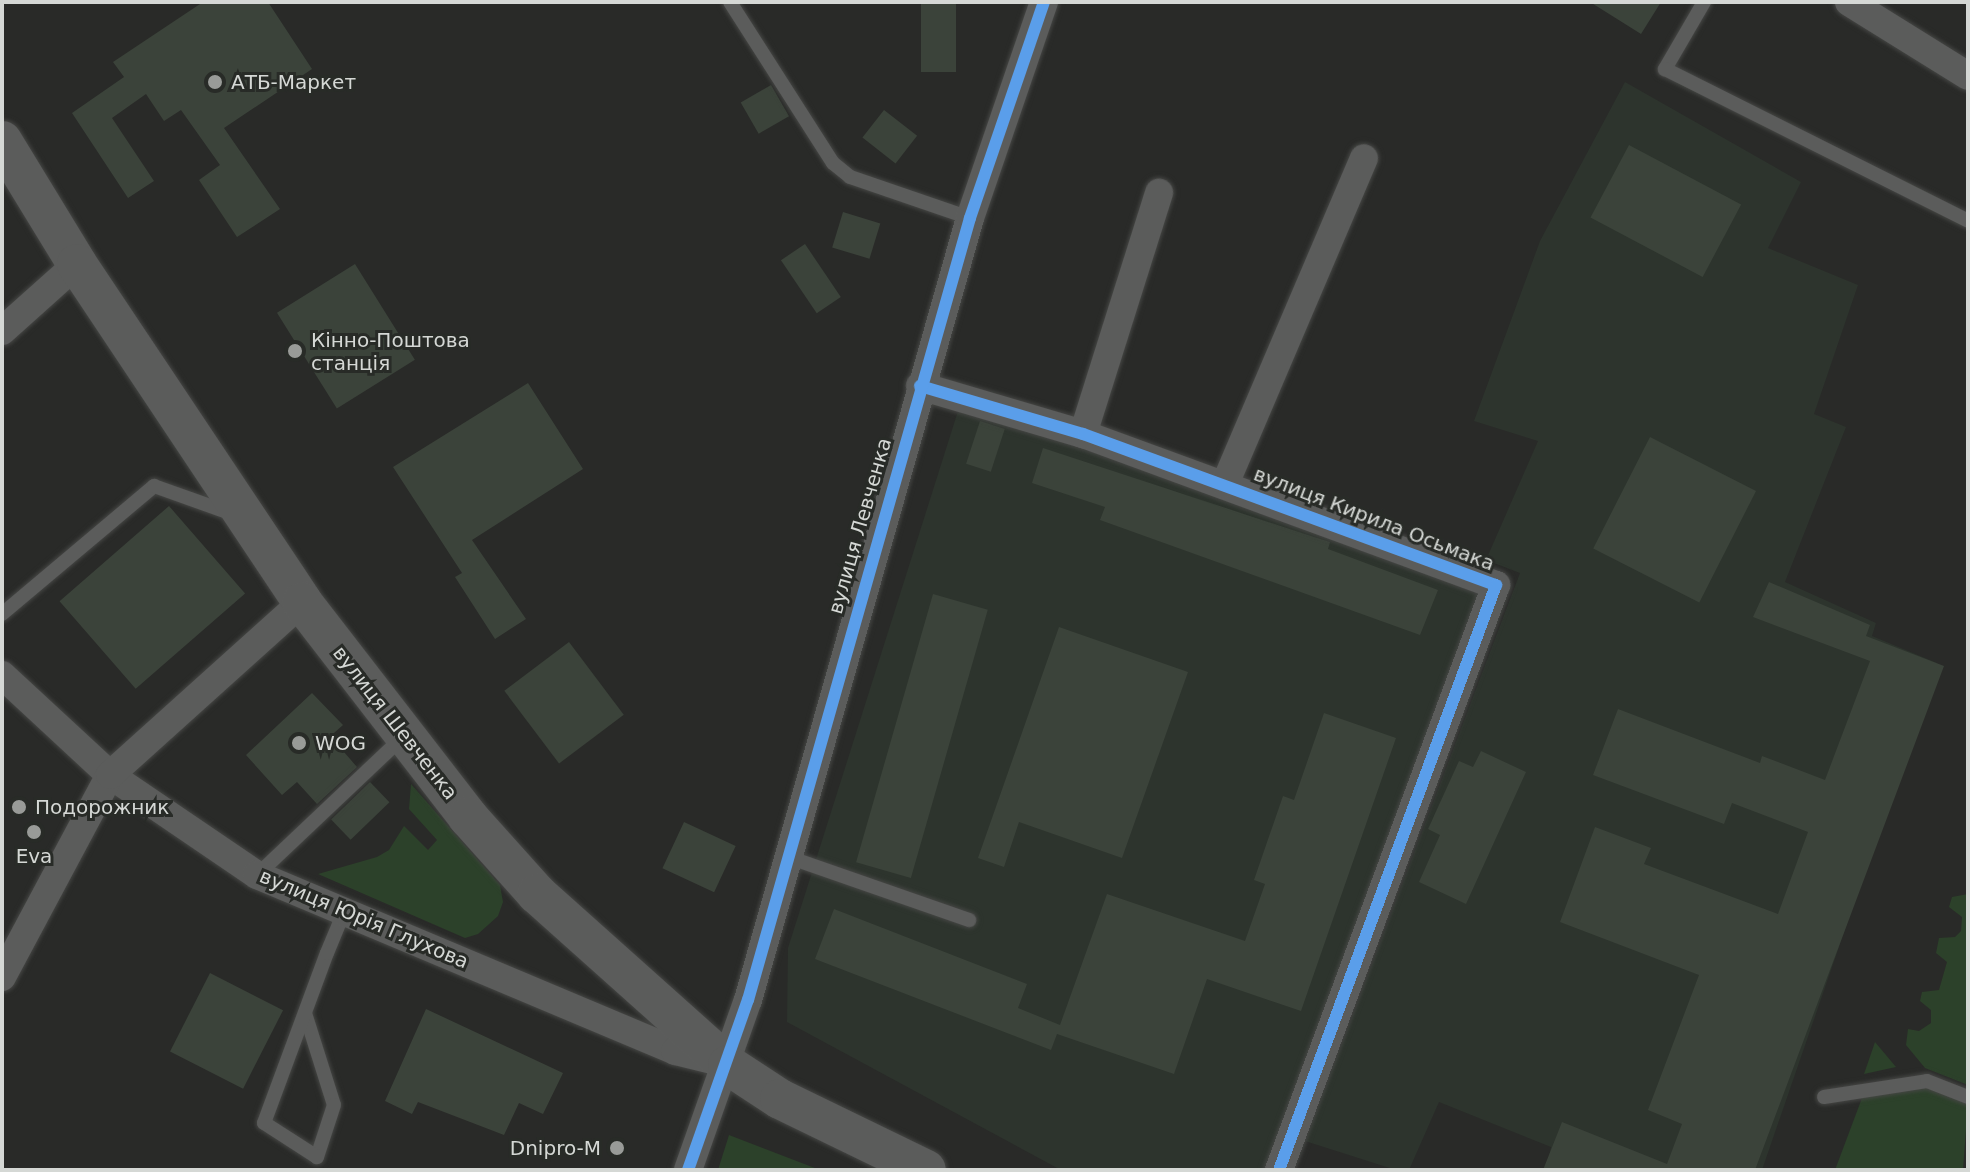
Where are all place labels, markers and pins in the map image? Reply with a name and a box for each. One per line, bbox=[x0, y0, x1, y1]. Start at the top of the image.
place label: АТБ-Маркет bbox=[231, 70, 356, 94]
marker: АТБ-Маркет bbox=[206, 73, 224, 91]
place label: Кінно-Поштова станція bbox=[311, 328, 470, 375]
marker: Кінно-Поштова станція bbox=[286, 342, 304, 360]
place label: WOG bbox=[315, 731, 366, 755]
marker: WOG bbox=[290, 734, 308, 752]
place label: Подорожник bbox=[35, 795, 169, 819]
marker: Подорожник bbox=[10, 798, 28, 816]
marker: Eva bbox=[25, 823, 43, 841]
place label: Eva bbox=[16, 844, 52, 868]
place label: Dnipro-M bbox=[510, 1136, 601, 1160]
marker: Dnipro-M bbox=[608, 1139, 626, 1157]

